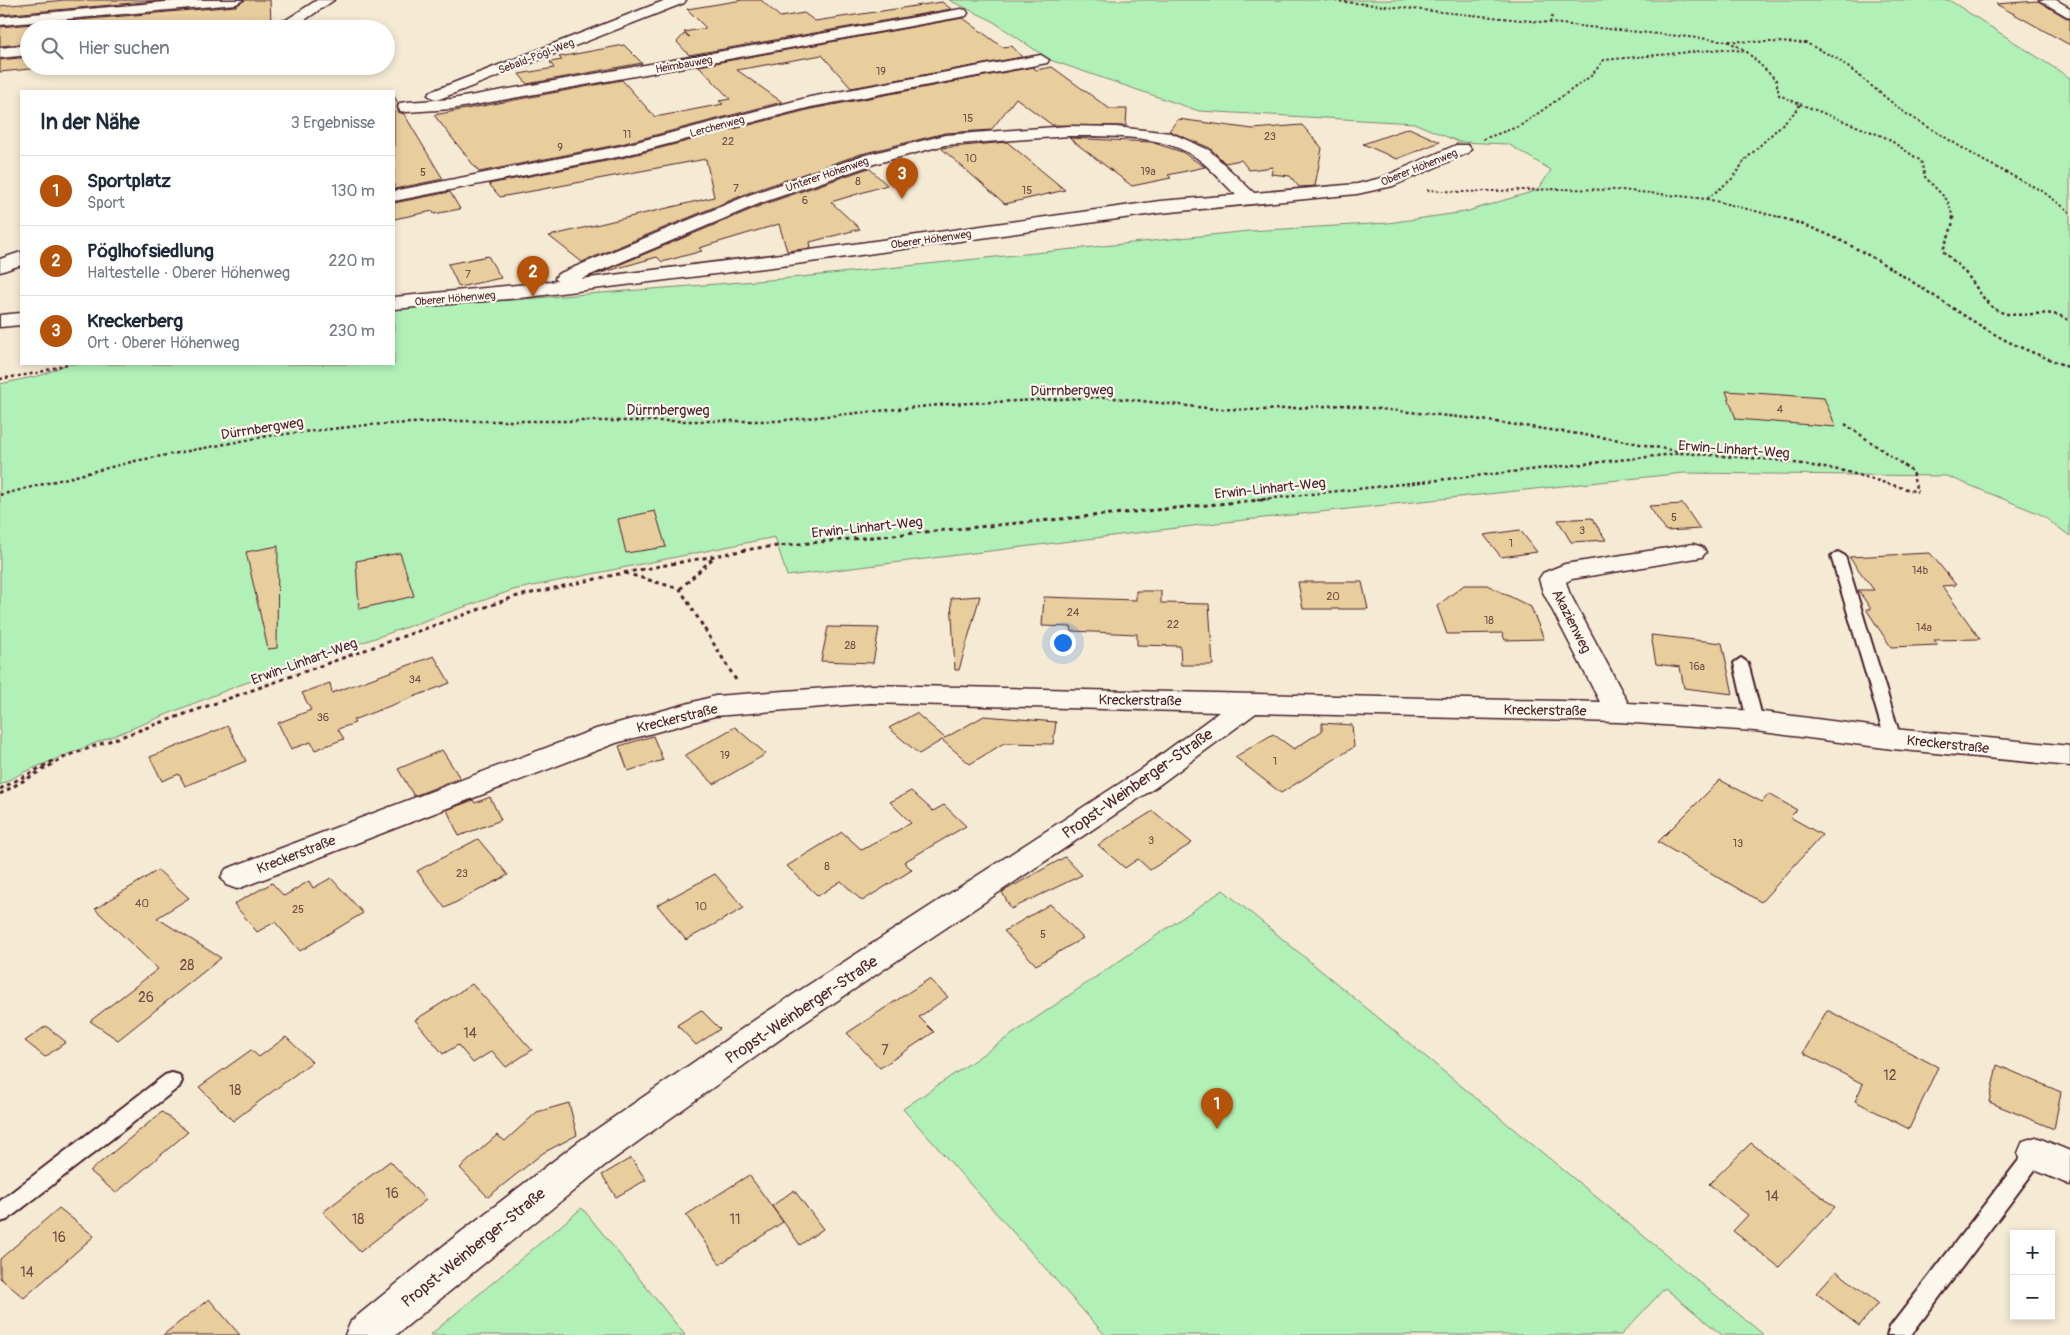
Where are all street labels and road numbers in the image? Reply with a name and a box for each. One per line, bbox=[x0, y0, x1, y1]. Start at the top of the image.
street label: Sebald-Pögl-Weg bbox=[496, 36, 576, 77]
street label: Heimbauweg bbox=[655, 53, 714, 76]
street label: Lerchenweg bbox=[688, 113, 746, 140]
street label: Oberer Höhenweg bbox=[1379, 146, 1460, 189]
street label: Unterer Höhenweg bbox=[784, 154, 871, 195]
street label: Oberer Höhenweg bbox=[890, 227, 973, 252]
street label: Oberer Höhenweg bbox=[414, 288, 497, 309]
street label: Dürrnbergweg bbox=[1030, 381, 1114, 400]
street label: Dürrnbergweg bbox=[626, 402, 710, 419]
street label: Dürrnbergweg bbox=[220, 414, 304, 443]
street label: Erwin-Linhart-Weg bbox=[1678, 437, 1790, 462]
street label: Erwin-Linhart-Weg bbox=[1214, 474, 1327, 503]
street label: Erwin-Linhart-Weg bbox=[811, 513, 924, 542]
street label: Akazienweg bbox=[1548, 587, 1595, 656]
street label: Erwin-Linhart-Weg bbox=[249, 634, 360, 689]
street label: Kreckerstraße bbox=[1098, 691, 1182, 710]
street label: Kreckerstraße bbox=[635, 700, 719, 737]
street label: Kreckerstraße bbox=[1503, 701, 1587, 720]
street label: Propst-Weinberger-Straße bbox=[1058, 724, 1217, 843]
street label: Kreckerstraße bbox=[1906, 732, 1990, 757]
street label: Kreckerstraße bbox=[254, 832, 338, 877]
street label: Propst-Weinberger-Straße bbox=[722, 951, 882, 1068]
street label: Propst-Weinberger-Straße bbox=[398, 1183, 550, 1312]

